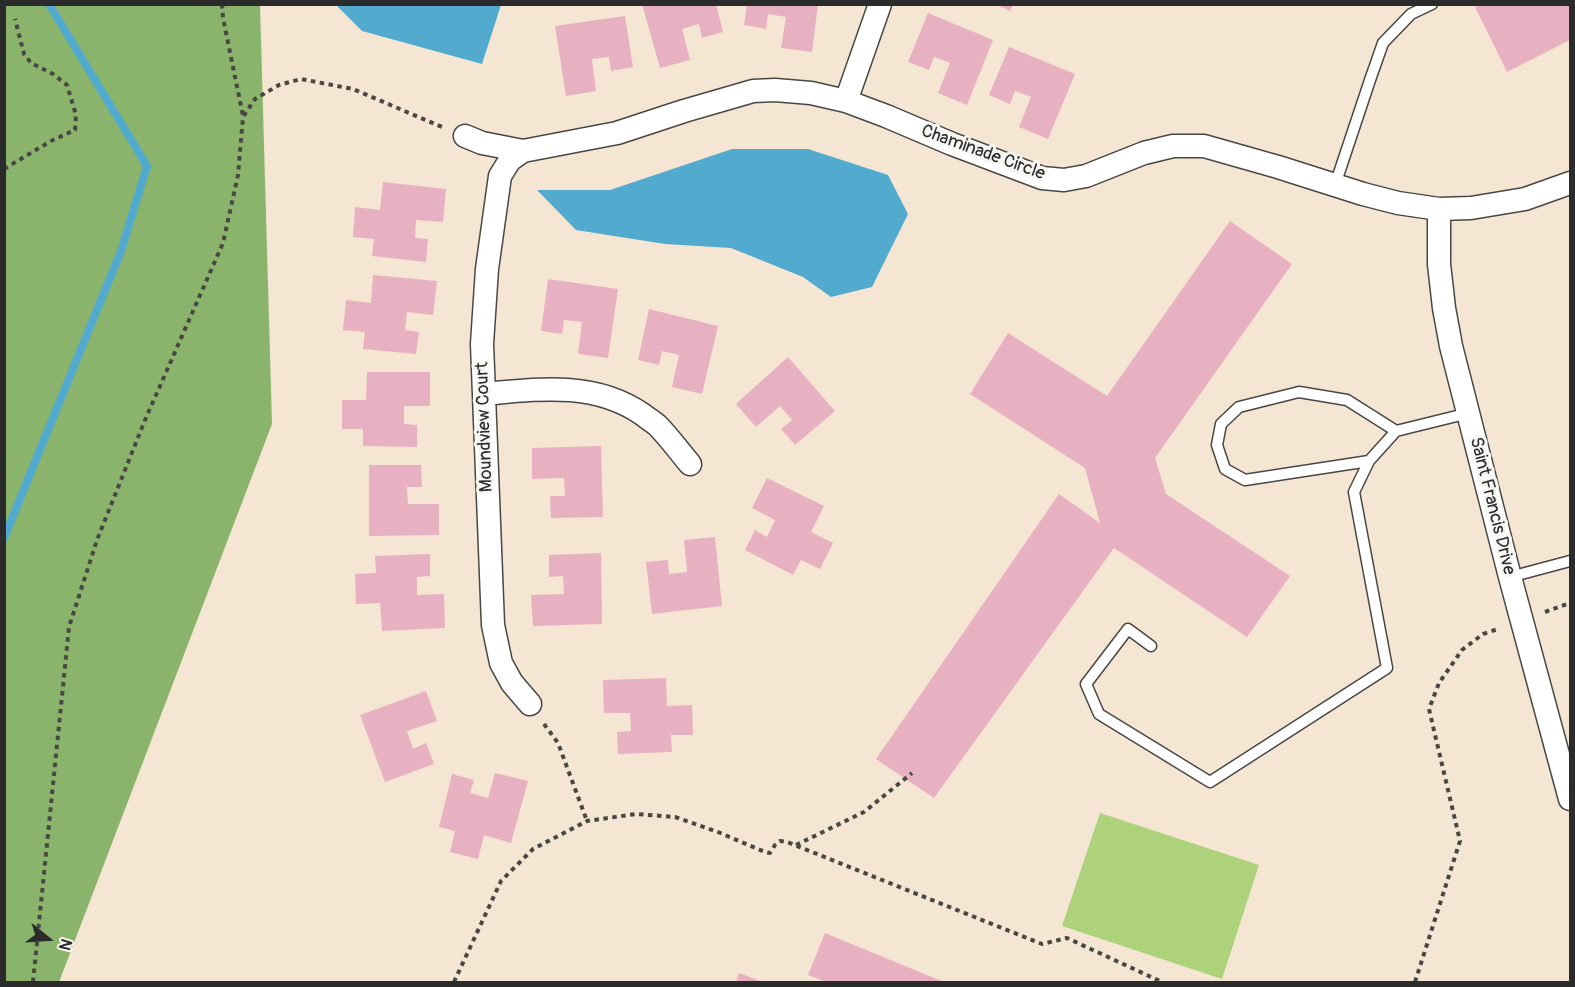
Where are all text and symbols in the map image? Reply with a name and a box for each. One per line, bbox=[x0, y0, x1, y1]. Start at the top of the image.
street label: Chaminade Circle bbox=[918, 121, 1048, 185]
street label: Moundview Court bbox=[472, 361, 498, 493]
street label: Saint Francis Drive bbox=[1464, 435, 1520, 577]
north arrow bbox=[18, 909, 78, 969]
text: N bbox=[54, 936, 76, 953]

